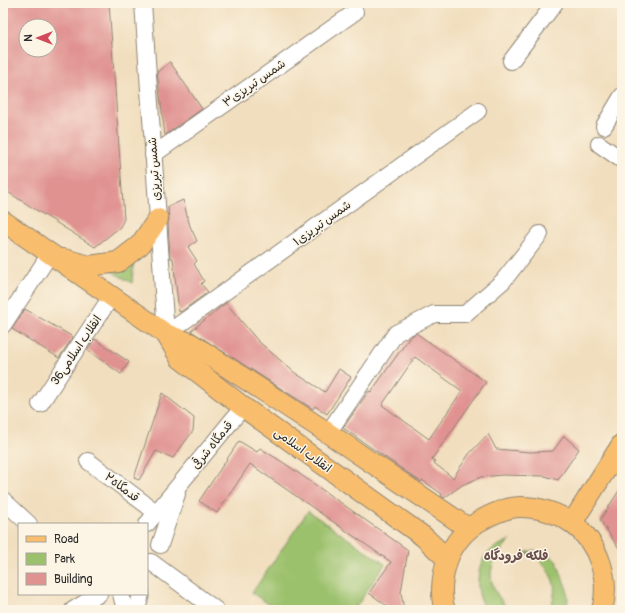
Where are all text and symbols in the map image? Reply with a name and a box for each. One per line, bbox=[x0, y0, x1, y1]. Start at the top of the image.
north arrow bbox=[18, 18, 58, 58]
text: N bbox=[22, 34, 35, 42]
street label: شمس تبریزی۳ bbox=[220, 56, 289, 111]
street label: شمس تبریزی bbox=[145, 137, 164, 201]
street label: شمس تبریزی۱ bbox=[290, 197, 354, 249]
street label: 36انقلاب اسلامی bbox=[48, 313, 105, 388]
street label: قدمگاه شرقی bbox=[188, 418, 236, 473]
street label: انقلاب اسلامی bbox=[271, 425, 334, 476]
street label: قدمگاه۲ bbox=[101, 469, 142, 505]
legend bbox=[18, 523, 148, 595]
text: Road bbox=[54, 532, 79, 547]
district label: فلکه فرودگاه bbox=[484, 547, 548, 564]
text: Park bbox=[54, 552, 75, 567]
text: Building bbox=[54, 572, 93, 587]

